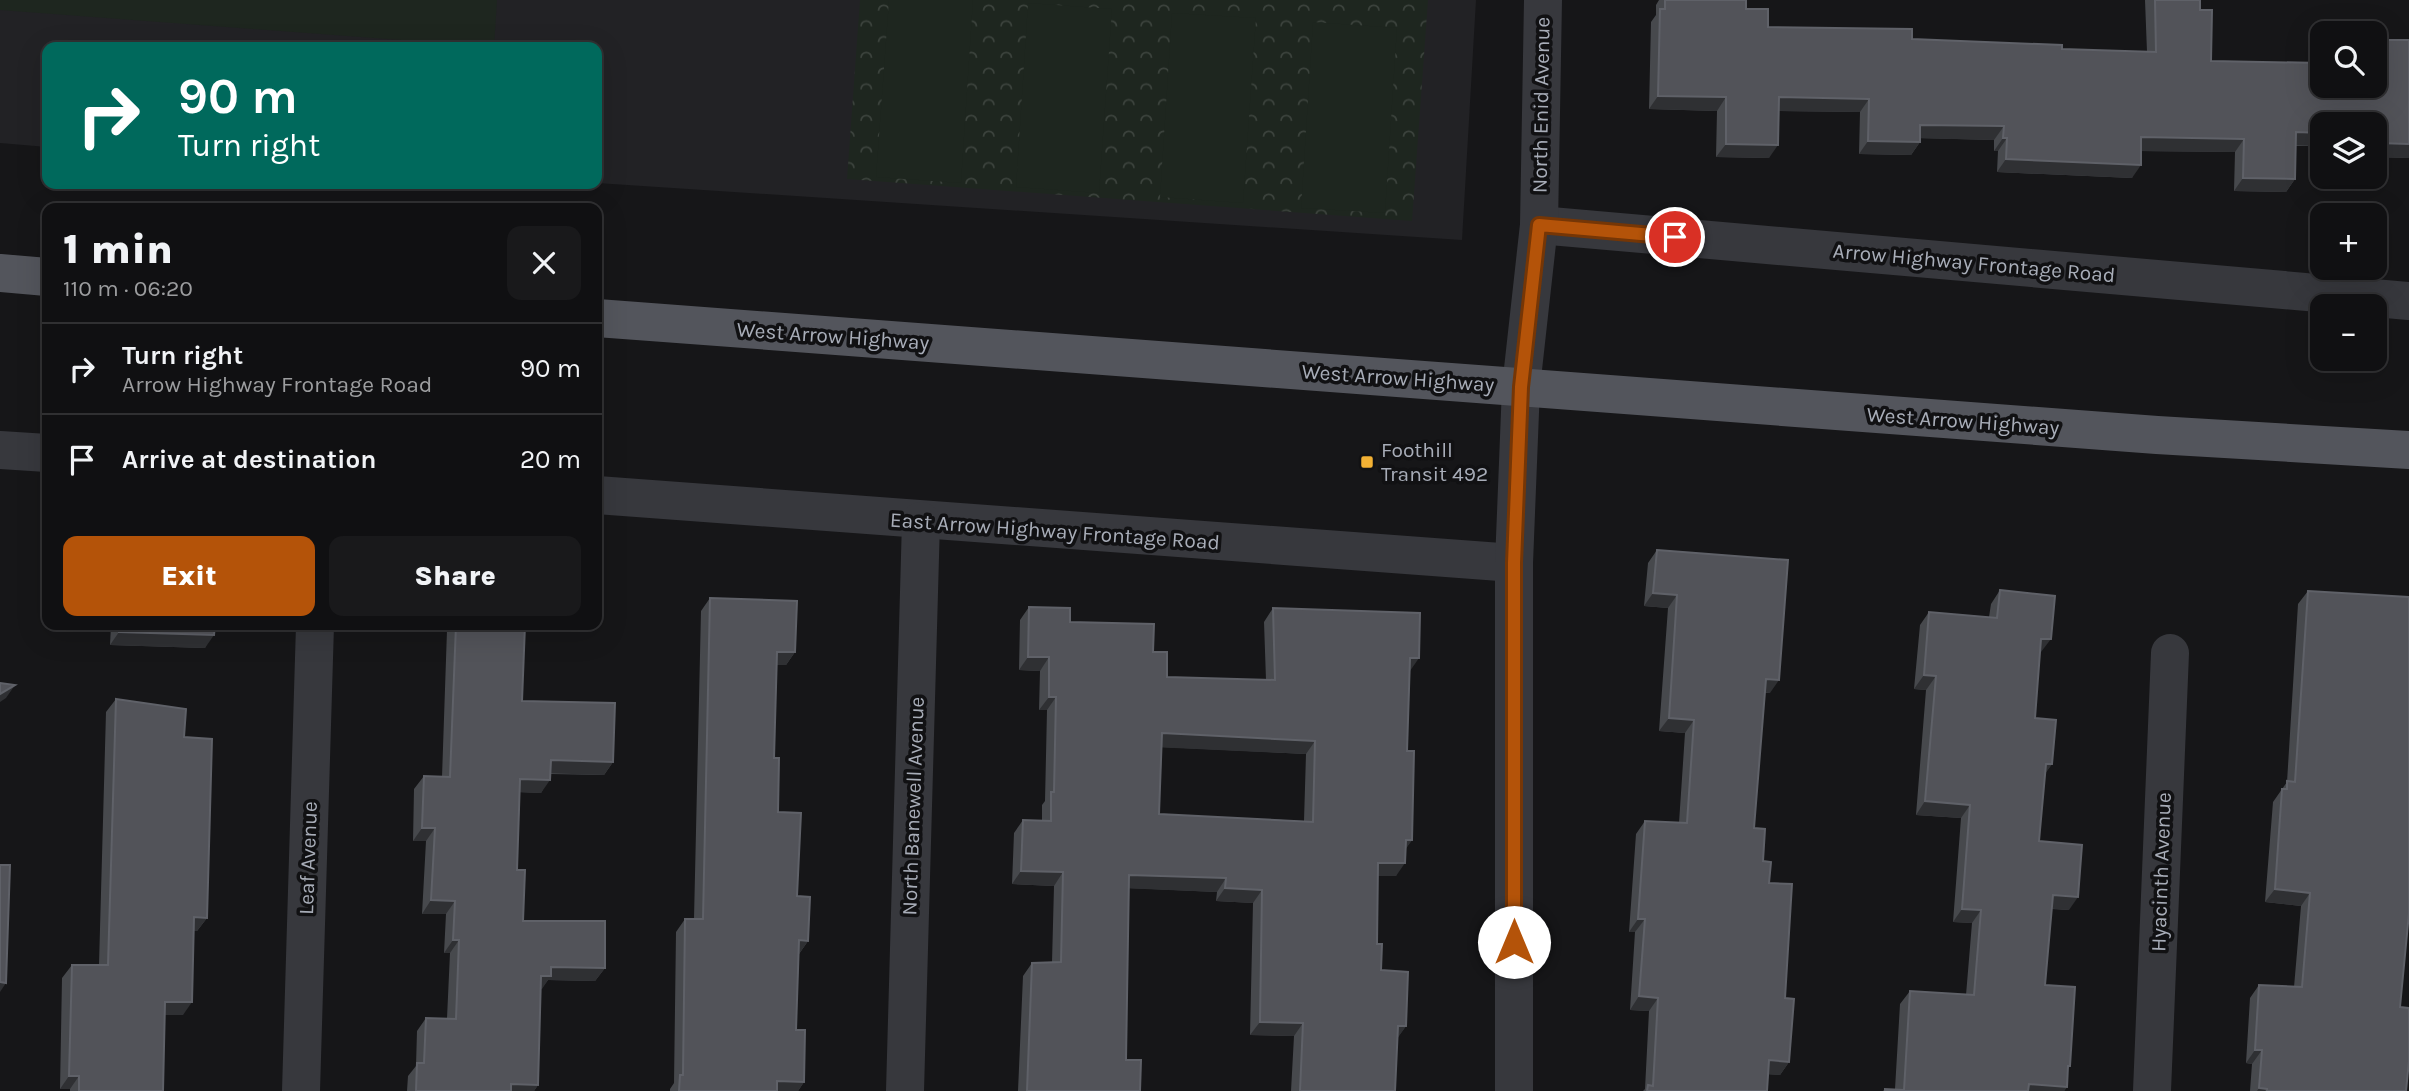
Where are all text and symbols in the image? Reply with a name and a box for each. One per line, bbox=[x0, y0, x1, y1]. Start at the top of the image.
street label: North Enid Avenue bbox=[1527, 17, 1555, 193]
map controls bbox=[2310, 21, 2387, 371]
button: search bbox=[2310, 21, 2387, 98]
text: 90 m bbox=[178, 68, 298, 125]
icon: right bbox=[63, 70, 154, 161]
button: layers bbox=[2310, 112, 2387, 189]
text: Turn right bbox=[178, 127, 320, 164]
button: + bbox=[2310, 203, 2387, 280]
pin bbox=[1645, 207, 1705, 267]
icon: arrive bbox=[1656, 218, 1694, 256]
text: 1 min bbox=[63, 224, 173, 274]
button: close bbox=[507, 226, 581, 300]
street label: Arrow Highway Frontage Road bbox=[1832, 239, 2116, 287]
text: 110 m · 06:20 bbox=[63, 275, 193, 302]
button: − bbox=[2310, 294, 2387, 371]
street label: West Arrow Highway bbox=[736, 317, 930, 355]
text: Turn right bbox=[122, 340, 243, 371]
icon: right bbox=[63, 350, 101, 388]
text: 90 m bbox=[520, 353, 581, 384]
street label: West Arrow Highway bbox=[1301, 359, 1495, 397]
text: Arrow Highway Frontage Road bbox=[122, 371, 432, 398]
street label: West Arrow Highway bbox=[1866, 402, 2060, 440]
place label: Foothill Transit 492 bbox=[1381, 438, 1488, 486]
icon: arrive bbox=[63, 441, 101, 479]
text: Arrive at destination bbox=[122, 444, 376, 475]
text: 20 m bbox=[520, 444, 581, 475]
marker: Foothill Transit 492 bbox=[1359, 454, 1375, 470]
street label: East Arrow Highway Frontage Road bbox=[889, 507, 1221, 555]
button: Exit bbox=[63, 536, 315, 616]
button: Share bbox=[329, 536, 581, 616]
street label: North Banewell Avenue bbox=[897, 696, 929, 916]
street label: Hyacinth Avenue bbox=[2146, 792, 2176, 952]
street label: Leaf Avenue bbox=[294, 801, 322, 915]
position arrow bbox=[1477, 905, 1551, 979]

